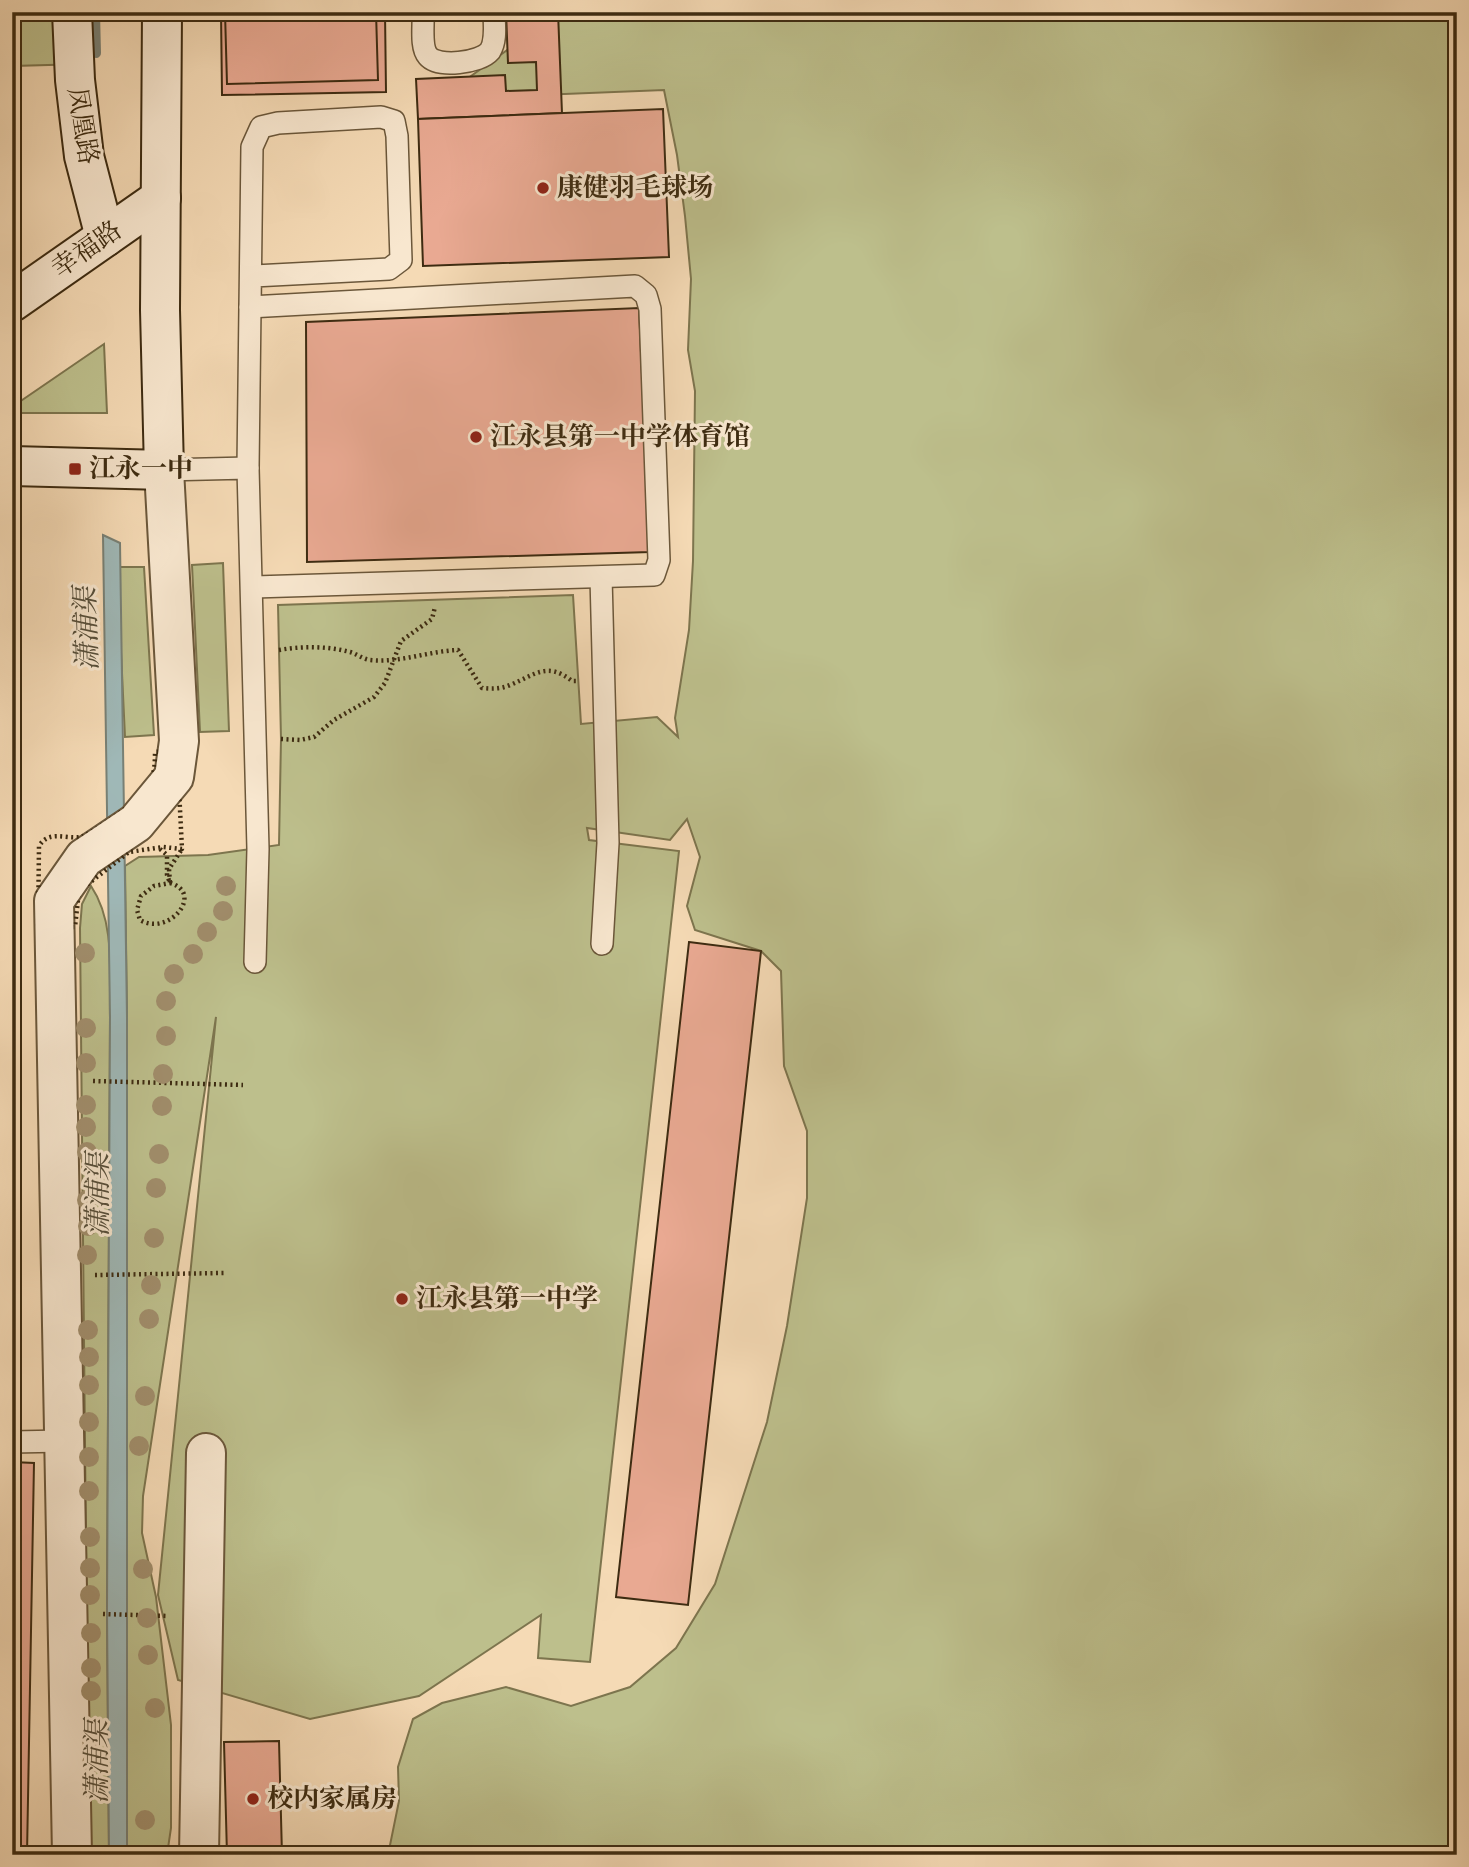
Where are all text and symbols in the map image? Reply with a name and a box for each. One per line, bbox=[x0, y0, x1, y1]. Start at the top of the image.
street label: 凤凰路 bbox=[60, 85, 104, 167]
place label: 康健羽毛球场 bbox=[557, 172, 713, 205]
marker: 康健羽毛球场 bbox=[535, 180, 551, 196]
street label: 幸福路 bbox=[46, 214, 128, 286]
place label: 江永县第一中学体育馆 bbox=[490, 421, 750, 454]
marker: 江永县第一中学体育馆 bbox=[468, 429, 484, 445]
place label: 江永一中 bbox=[89, 453, 193, 486]
marker: 江永一中 bbox=[67, 461, 83, 477]
water label: 潇浦渠 bbox=[69, 582, 107, 672]
water label: 潇浦渠 bbox=[82, 1149, 117, 1237]
place label: 江永县第一中学 bbox=[416, 1283, 598, 1316]
marker: 江永县第一中学 bbox=[394, 1291, 410, 1307]
water label: 潇浦渠 bbox=[81, 1716, 116, 1804]
place label: 校内家属房 bbox=[267, 1783, 397, 1816]
marker: 校内家属房 bbox=[245, 1791, 261, 1807]

